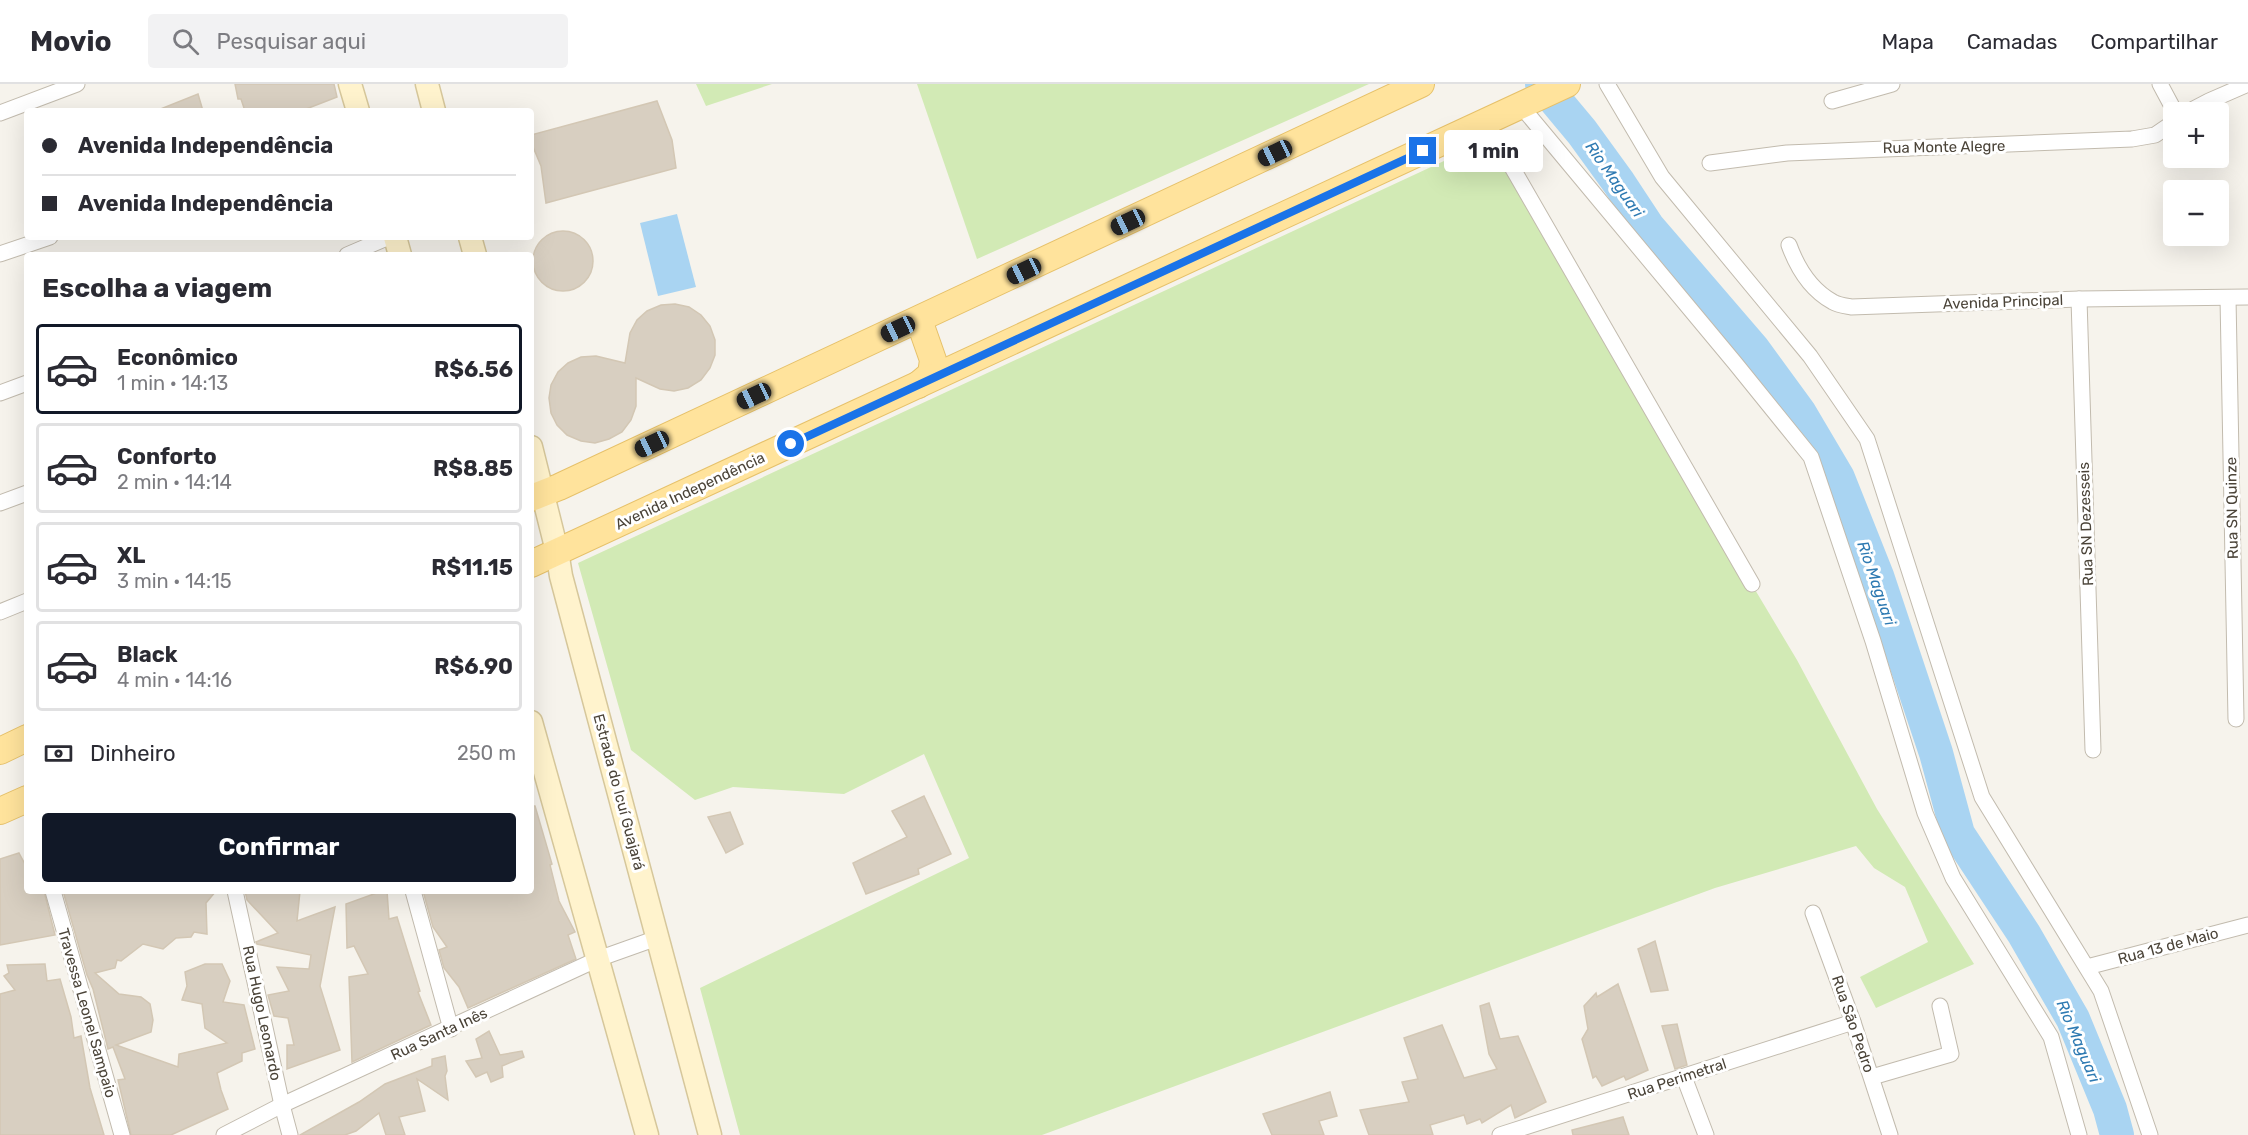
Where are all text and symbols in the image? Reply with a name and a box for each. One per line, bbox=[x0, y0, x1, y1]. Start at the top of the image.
search box bbox=[148, 14, 568, 68]
text: Movio bbox=[30, 25, 112, 58]
icon: search bbox=[169, 25, 202, 58]
text: Pesquisar aqui bbox=[217, 28, 366, 55]
text: Mapa bbox=[1881, 29, 1934, 54]
text: Camadas bbox=[1967, 29, 2057, 54]
text: Compartilhar bbox=[2090, 29, 2218, 54]
map controls bbox=[2163, 102, 2229, 246]
button: + bbox=[2163, 102, 2229, 168]
callout: 1 min bbox=[1444, 130, 1543, 172]
text: Avenida Independência bbox=[78, 132, 333, 159]
car bbox=[1255, 137, 1295, 169]
route end bbox=[1409, 137, 1436, 164]
street label: Rua Monte Alegre bbox=[1882, 137, 2006, 157]
water label: Rio Maguari bbox=[1582, 138, 1648, 222]
text: 1 min bbox=[1468, 139, 1519, 163]
button: − bbox=[2163, 180, 2229, 246]
text: Avenida Independência bbox=[78, 190, 333, 217]
car bbox=[1108, 206, 1148, 238]
car bbox=[1004, 255, 1044, 287]
text: Escolha a viagem bbox=[42, 272, 272, 304]
street label: Avenida Principal bbox=[1942, 291, 2064, 313]
car bbox=[878, 313, 918, 345]
icon: car bbox=[45, 342, 99, 396]
text: Econômico bbox=[117, 344, 238, 371]
text: R$6.56 bbox=[434, 356, 513, 383]
text: 1 min · 14:13 bbox=[117, 371, 228, 395]
car bbox=[734, 380, 774, 412]
car bbox=[632, 428, 672, 460]
route start bbox=[777, 430, 804, 457]
icon: car bbox=[45, 441, 99, 495]
text: Conforto bbox=[117, 443, 217, 470]
street label: Avenida Independência bbox=[612, 448, 768, 534]
text: R$8.85 bbox=[433, 455, 513, 482]
street label: Rua SN Quinze bbox=[2222, 457, 2242, 559]
street label: Rua SN Dezesseis bbox=[2075, 461, 2097, 586]
text: 2 min · 14:14 bbox=[117, 470, 232, 494]
water label: Rio Maguari bbox=[1853, 538, 1900, 629]
icon: car bbox=[45, 540, 99, 594]
text: XL bbox=[117, 542, 145, 569]
text: R$11.15 bbox=[431, 554, 513, 581]
text: 3 min · 14:15 bbox=[117, 569, 232, 593]
icon: car bbox=[45, 639, 99, 693]
text: Black bbox=[117, 641, 178, 668]
text: R$6.90 bbox=[434, 653, 513, 680]
text: 4 min · 14:16 bbox=[117, 668, 232, 692]
street label: Estrada do Icuí Guajará bbox=[589, 712, 649, 872]
icon: cash bbox=[42, 737, 75, 770]
text: Dinheiro bbox=[90, 740, 176, 767]
text: 250 m bbox=[457, 741, 516, 765]
button: Confirmar bbox=[42, 813, 516, 882]
street label: Rua 13 de Maio bbox=[2116, 924, 2220, 968]
street label: Travessa Leonel Sampaio bbox=[54, 926, 120, 1100]
street label: Rua Hugo Leonardo bbox=[239, 944, 285, 1082]
street label: Rua São Pedro bbox=[1828, 973, 1878, 1075]
water label: Rio Maguari bbox=[2053, 997, 2105, 1087]
street label: Rua Santa Inês bbox=[388, 1004, 490, 1064]
street label: Rua Perimetral bbox=[1625, 1055, 1729, 1103]

